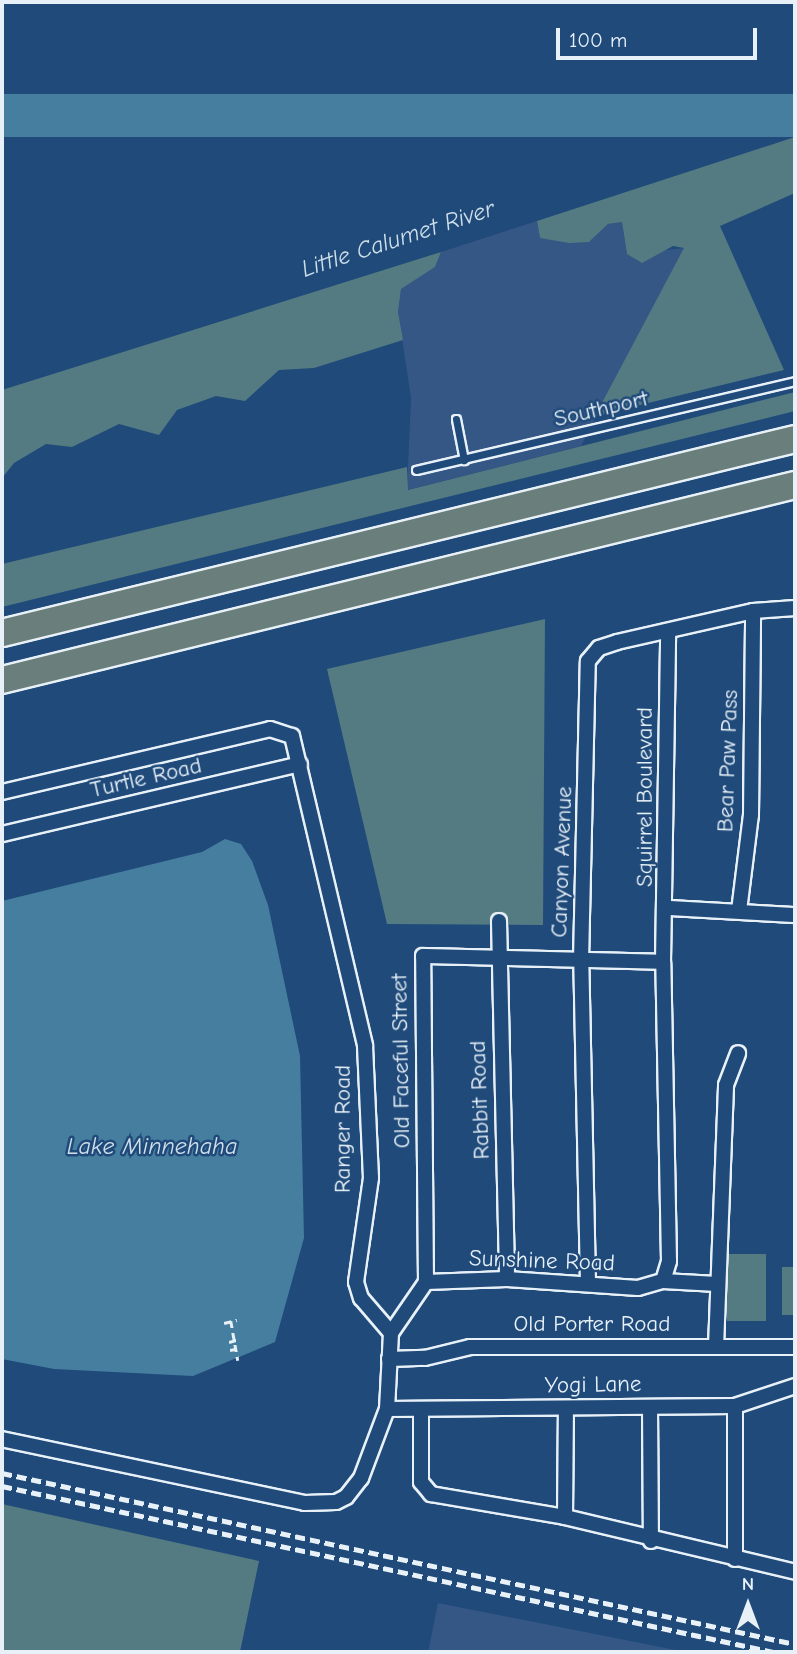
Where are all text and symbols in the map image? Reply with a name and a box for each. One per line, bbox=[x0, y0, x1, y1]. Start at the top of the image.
scale bar bbox=[559, 14, 760, 58]
text: 100 m bbox=[569, 28, 627, 52]
water label: Little Calumet River bbox=[298, 194, 498, 284]
street label: Southport bbox=[551, 385, 651, 433]
street label: Bear Paw Pass bbox=[712, 689, 744, 833]
street label: Squirrel Boulevard bbox=[631, 707, 659, 887]
street label: Turtle Road bbox=[88, 752, 204, 804]
street label: Canyon Avenue bbox=[546, 786, 578, 938]
street label: Old Faceful Street bbox=[386, 973, 416, 1149]
street label: Rabbit Road bbox=[464, 1040, 496, 1160]
street label: Ranger Road bbox=[329, 1065, 357, 1193]
water label: Lake Minnehaha bbox=[67, 1133, 237, 1161]
street label: Sunshine Road bbox=[469, 1245, 615, 1277]
street label: Old Porter Road bbox=[514, 1310, 670, 1338]
street label: Yogi Lane bbox=[544, 1370, 642, 1400]
north arrow bbox=[713, 1570, 783, 1640]
text: N bbox=[742, 1573, 754, 1595]

